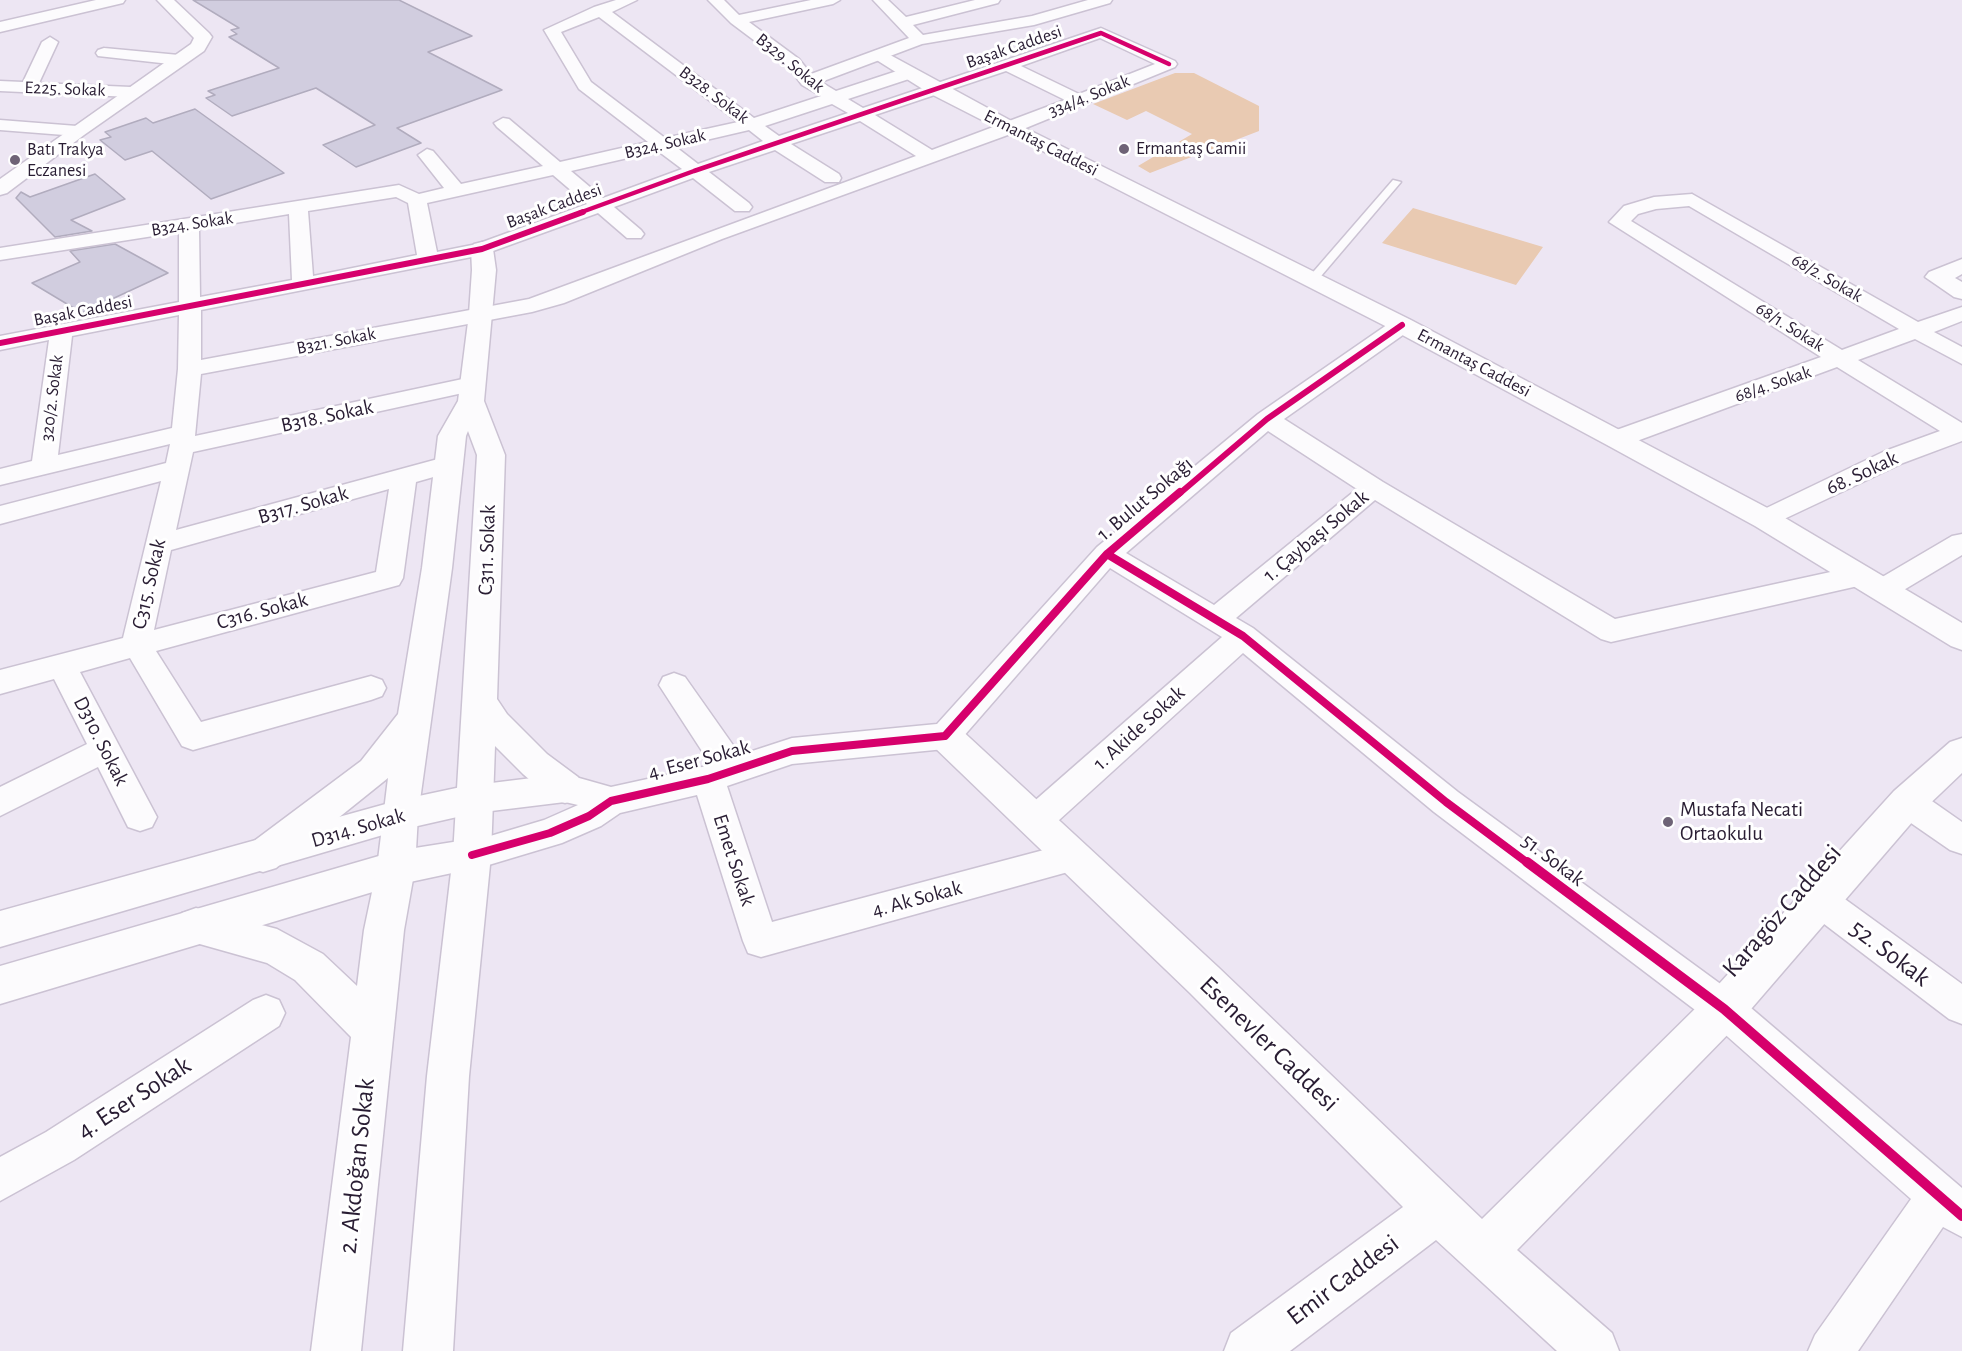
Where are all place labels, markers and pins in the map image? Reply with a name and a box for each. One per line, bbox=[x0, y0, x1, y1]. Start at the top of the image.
place label: Ermantaş Camii bbox=[1136, 138, 1246, 160]
place label: Batı Trakya Eczanesi bbox=[27, 139, 104, 182]
marker: Ermantaş Camii bbox=[1117, 142, 1131, 156]
marker: Batı Trakya Eczanesi bbox=[8, 153, 22, 167]
place label: Mustafa Necati Ortaokulu bbox=[1680, 797, 1803, 847]
marker: Mustafa Necati Ortaokulu bbox=[1661, 815, 1675, 829]

